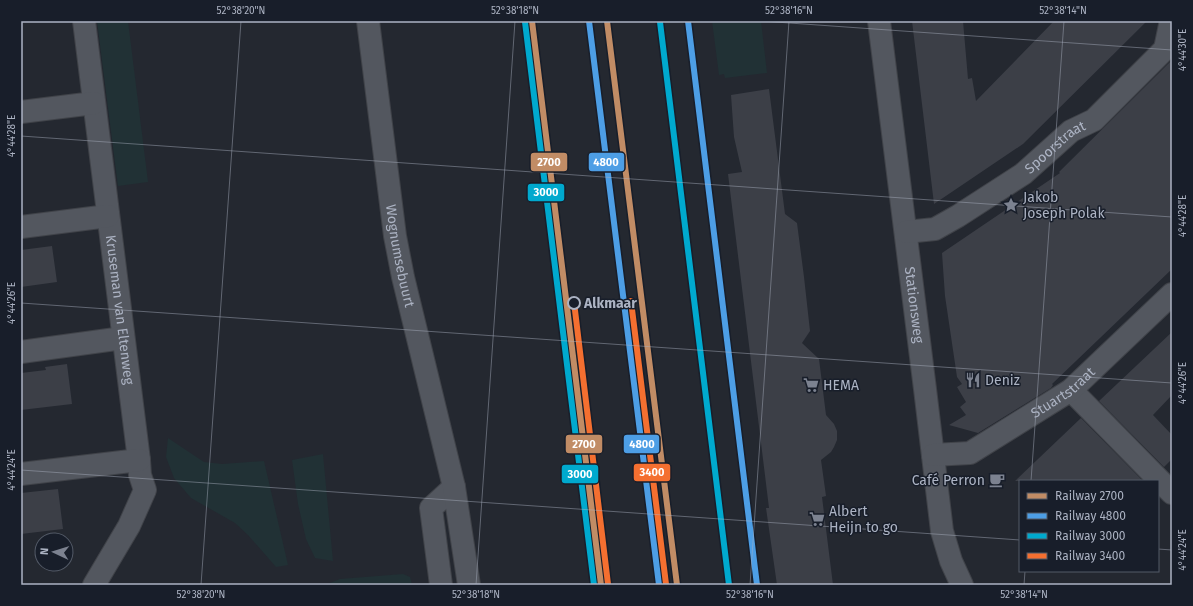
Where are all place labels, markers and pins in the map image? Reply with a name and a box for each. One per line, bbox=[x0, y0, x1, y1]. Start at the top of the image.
place label: Jakob Joseph Polak bbox=[1023, 189, 1105, 222]
place icon: Jakob Joseph Polak bbox=[1002, 196, 1020, 214]
place label: Alkmaar bbox=[583, 295, 637, 312]
marker: Alkmaar bbox=[567, 296, 581, 310]
restaurant icon: Deniz bbox=[964, 371, 982, 389]
place label: Deniz bbox=[985, 372, 1020, 389]
supermarket icon: HEMA bbox=[802, 376, 820, 394]
place label: HEMA bbox=[823, 377, 859, 394]
cafe icon: Café Perron bbox=[988, 471, 1006, 489]
place label: Café Perron bbox=[912, 472, 985, 489]
place label: Albert Heijn to go bbox=[829, 503, 898, 536]
supermarket icon: Albert Heijn to go bbox=[808, 510, 826, 528]

